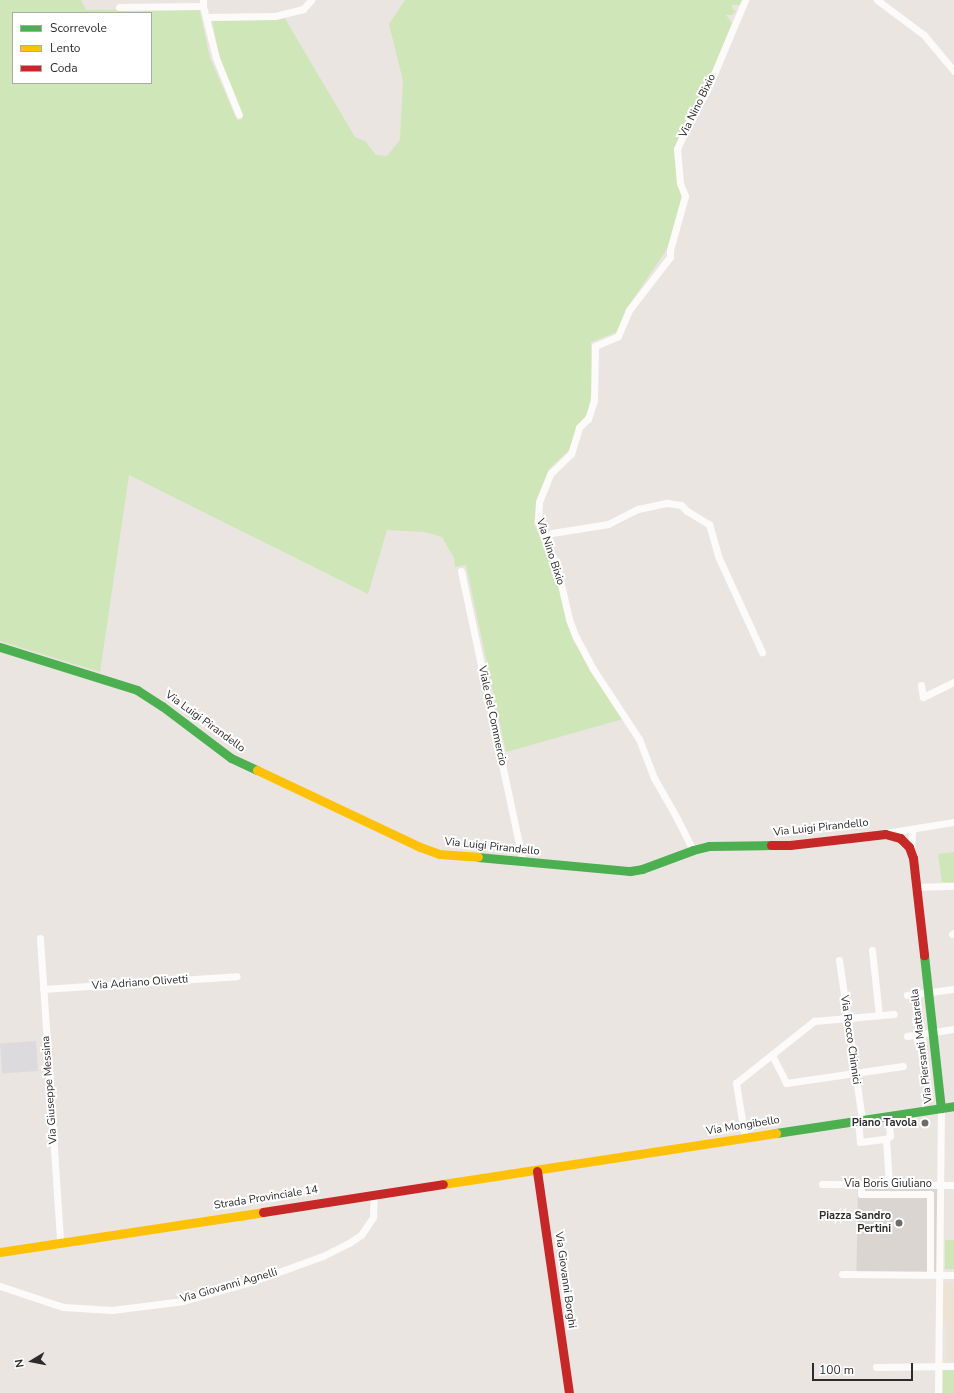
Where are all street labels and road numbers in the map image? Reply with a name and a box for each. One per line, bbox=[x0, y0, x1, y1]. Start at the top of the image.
street label: Via Nino Bixio bbox=[677, 72, 719, 140]
street label: Via Nino Bixio bbox=[533, 517, 567, 587]
street label: Viale del Commercio bbox=[475, 665, 509, 767]
street label: Via Luigi Pirandello bbox=[162, 689, 248, 755]
street label: Via Luigi Pirandello bbox=[773, 816, 869, 840]
street label: Via Luigi Pirandello bbox=[444, 835, 540, 859]
street label: Via Adriano Olivetti bbox=[91, 973, 189, 993]
street label: Via Piersanti Mattarella bbox=[908, 988, 936, 1104]
street label: Via Rocco Chinnici bbox=[837, 995, 863, 1085]
street label: Via Giuseppe Messina bbox=[40, 1035, 60, 1145]
street label: Via Mongibello bbox=[705, 1114, 781, 1138]
street label: Via Boris Giuliano bbox=[844, 1177, 932, 1191]
street label: Strada Provinciale 14 bbox=[213, 1183, 319, 1213]
street label: Via Giovanni Borghi bbox=[552, 1231, 578, 1329]
street label: Via Giovanni Agnelli bbox=[179, 1266, 279, 1306]

